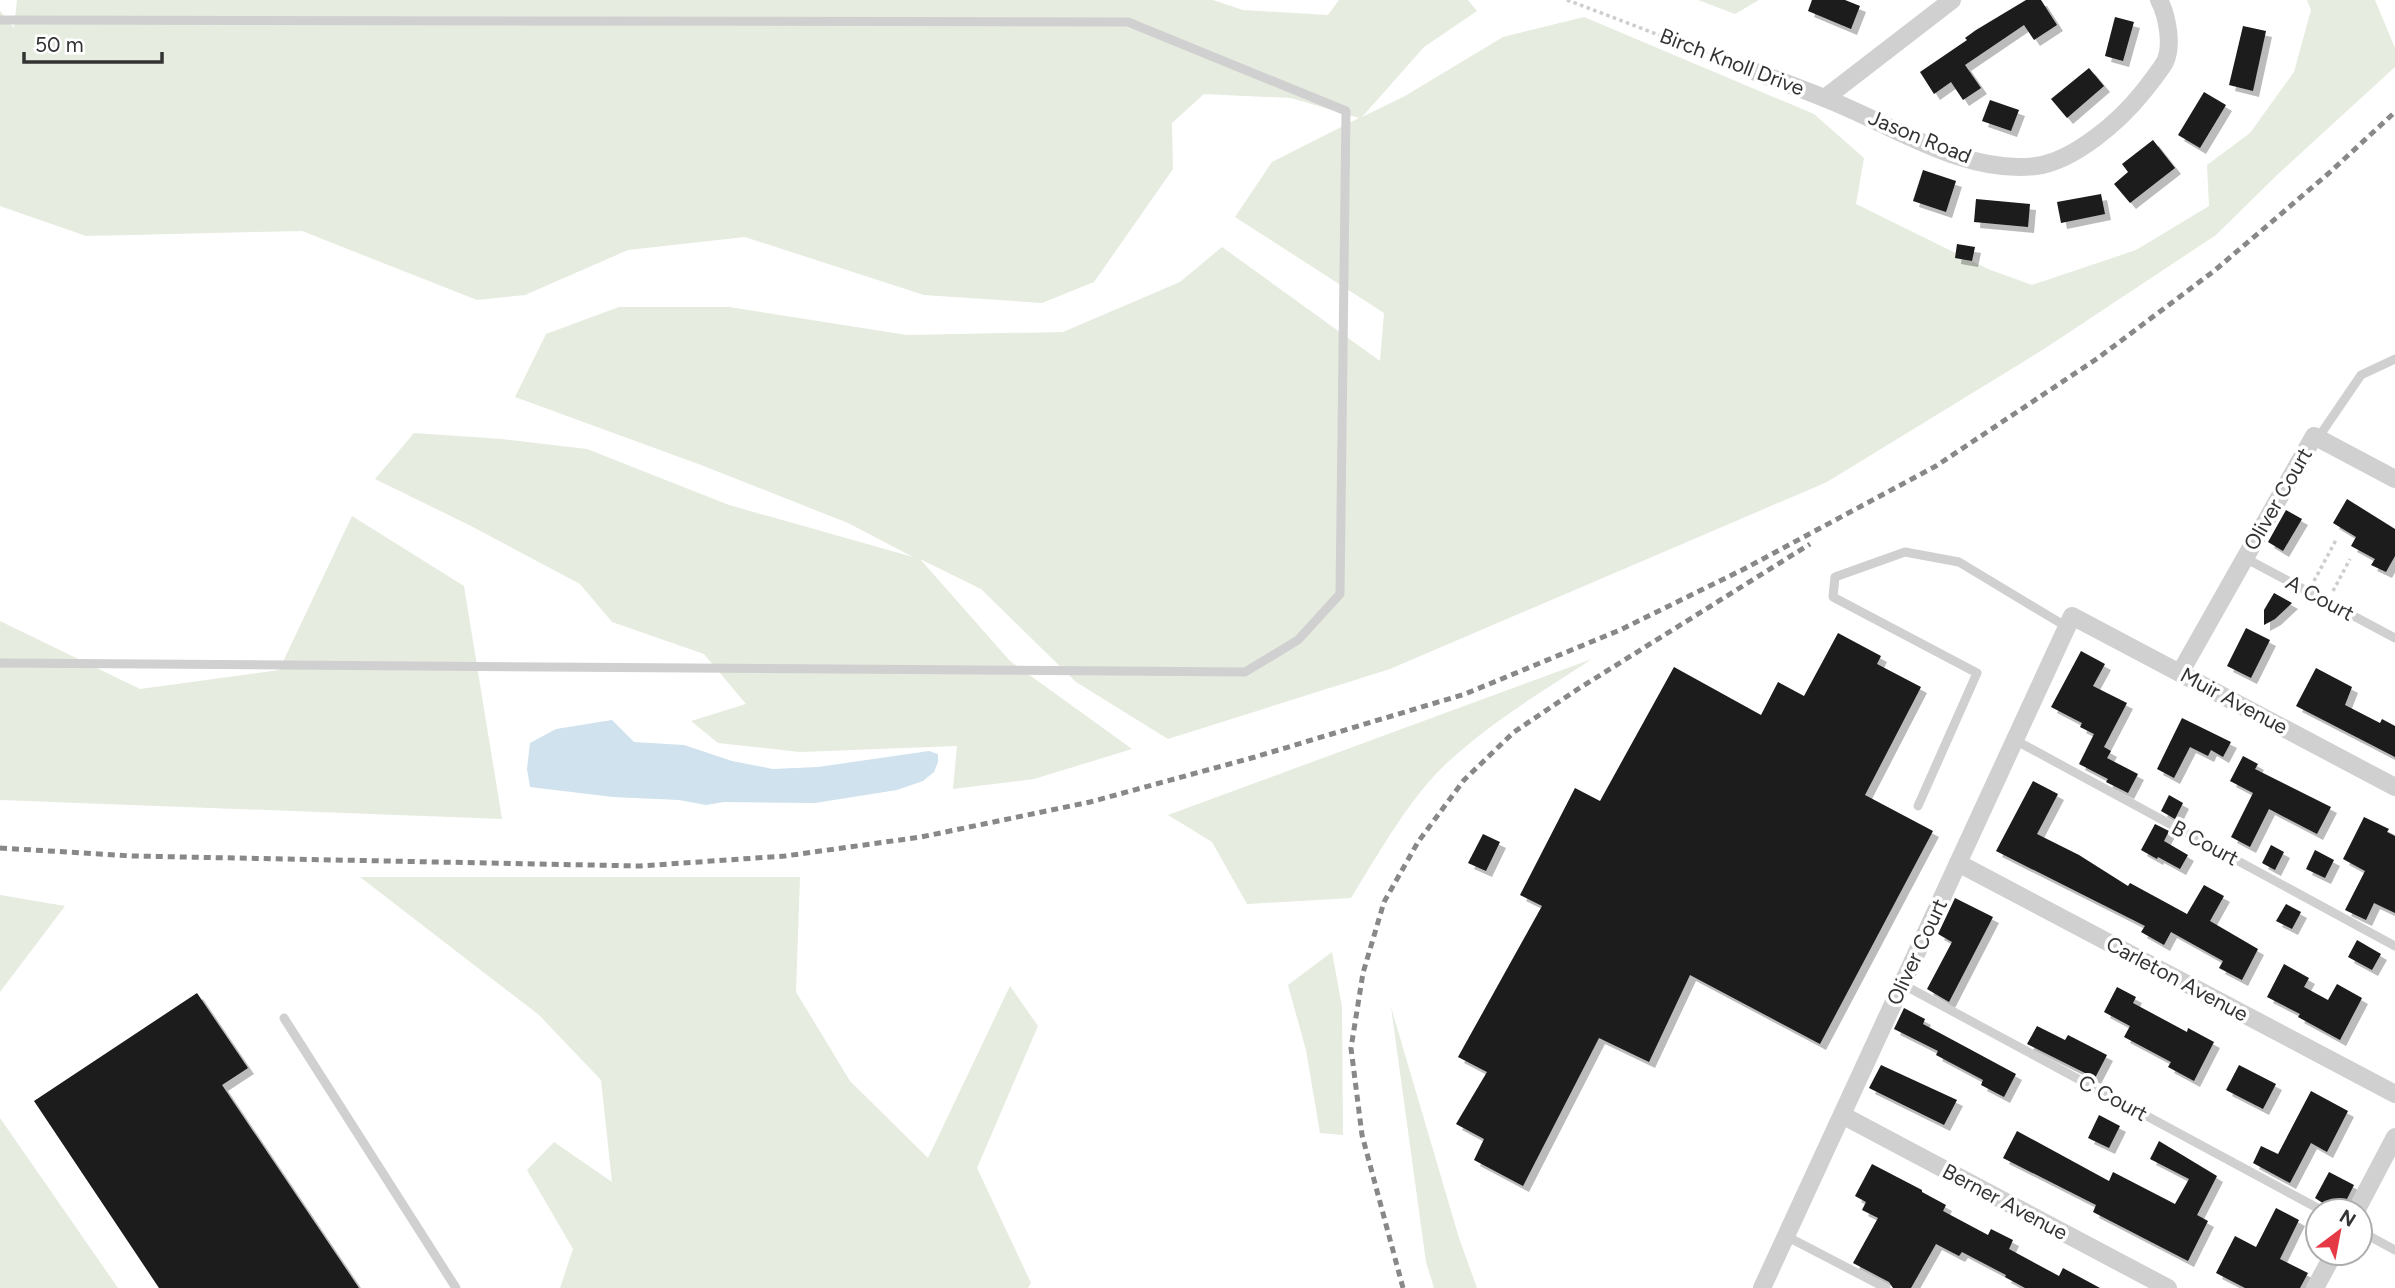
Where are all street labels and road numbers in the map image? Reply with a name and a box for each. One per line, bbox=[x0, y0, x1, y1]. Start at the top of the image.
street label: Birch Knoll Drive bbox=[1656, 22, 1808, 101]
street label: Jason Road bbox=[1865, 105, 1975, 168]
street label: Oliver Court bbox=[2238, 443, 2317, 554]
street label: A Court bbox=[2282, 569, 2359, 626]
street label: Muir Avenue bbox=[2176, 662, 2292, 739]
street label: B Court bbox=[2168, 815, 2243, 871]
street label: Oliver Court bbox=[1881, 895, 1952, 1009]
street label: Carleton Avenue bbox=[2102, 931, 2252, 1026]
street label: C Court bbox=[2075, 1069, 2152, 1126]
street label: Berner Avenue bbox=[1938, 1158, 2072, 1245]

